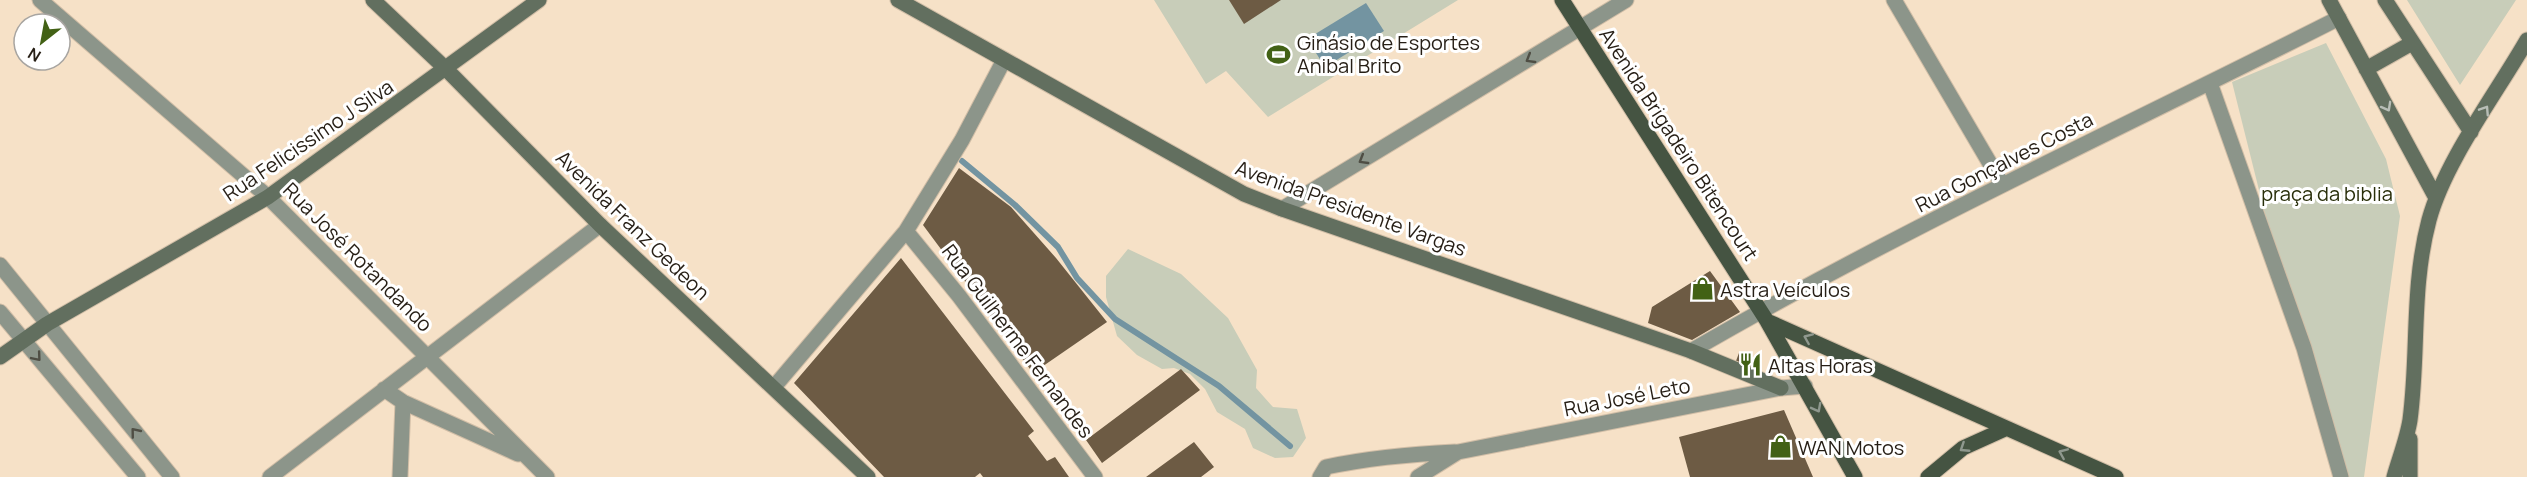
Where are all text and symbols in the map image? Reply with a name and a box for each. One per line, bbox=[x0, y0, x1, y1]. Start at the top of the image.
north arrow bbox=[12, 12, 72, 72]
street label: Avenida Brigadeiro Bitencourt bbox=[1594, 23, 1764, 265]
place label: Ginásio de Esportes Anibal Brito bbox=[1297, 29, 1480, 79]
sports icon: Ginásio de Esportes Anibal Brito bbox=[1266, 41, 1292, 67]
text: N bbox=[24, 42, 45, 67]
one-way arrow bbox=[1526, 51, 1536, 63]
street label: Rua Felicissimo J Silva bbox=[218, 73, 398, 207]
one-way arrow bbox=[2380, 100, 2391, 111]
street label: Rua Gonçalves Costa bbox=[1911, 106, 2097, 218]
one-way arrow bbox=[2478, 106, 2489, 117]
street label: Avenida Franz Gedeon bbox=[550, 144, 716, 306]
one-way arrow bbox=[1359, 152, 1369, 164]
street label: Avenida Presidente Vargas bbox=[1232, 154, 1470, 262]
street label: Rua José Rotandando bbox=[278, 177, 439, 338]
park label: praça da biblia bbox=[2261, 180, 2393, 207]
street label: Rua Guilherme Fernandes bbox=[936, 239, 1100, 443]
shop icon: Astra Veículos bbox=[1689, 276, 1715, 302]
place label: Astra Veículos bbox=[1720, 276, 1850, 303]
one-way arrow bbox=[1804, 333, 1815, 345]
one-way arrow bbox=[30, 350, 41, 361]
restaurant icon: Altas Horas bbox=[1737, 352, 1763, 378]
place label: Altas Horas bbox=[1768, 352, 1873, 379]
street label: Rua José Leto bbox=[1562, 371, 1693, 422]
one-way arrow bbox=[1810, 402, 1821, 413]
one-way arrow bbox=[131, 428, 142, 439]
shop icon: WAN Motos bbox=[1767, 434, 1793, 460]
place label: WAN Motos bbox=[1798, 434, 1904, 461]
one-way arrow bbox=[1959, 441, 1970, 452]
one-way arrow bbox=[2058, 448, 2069, 460]

